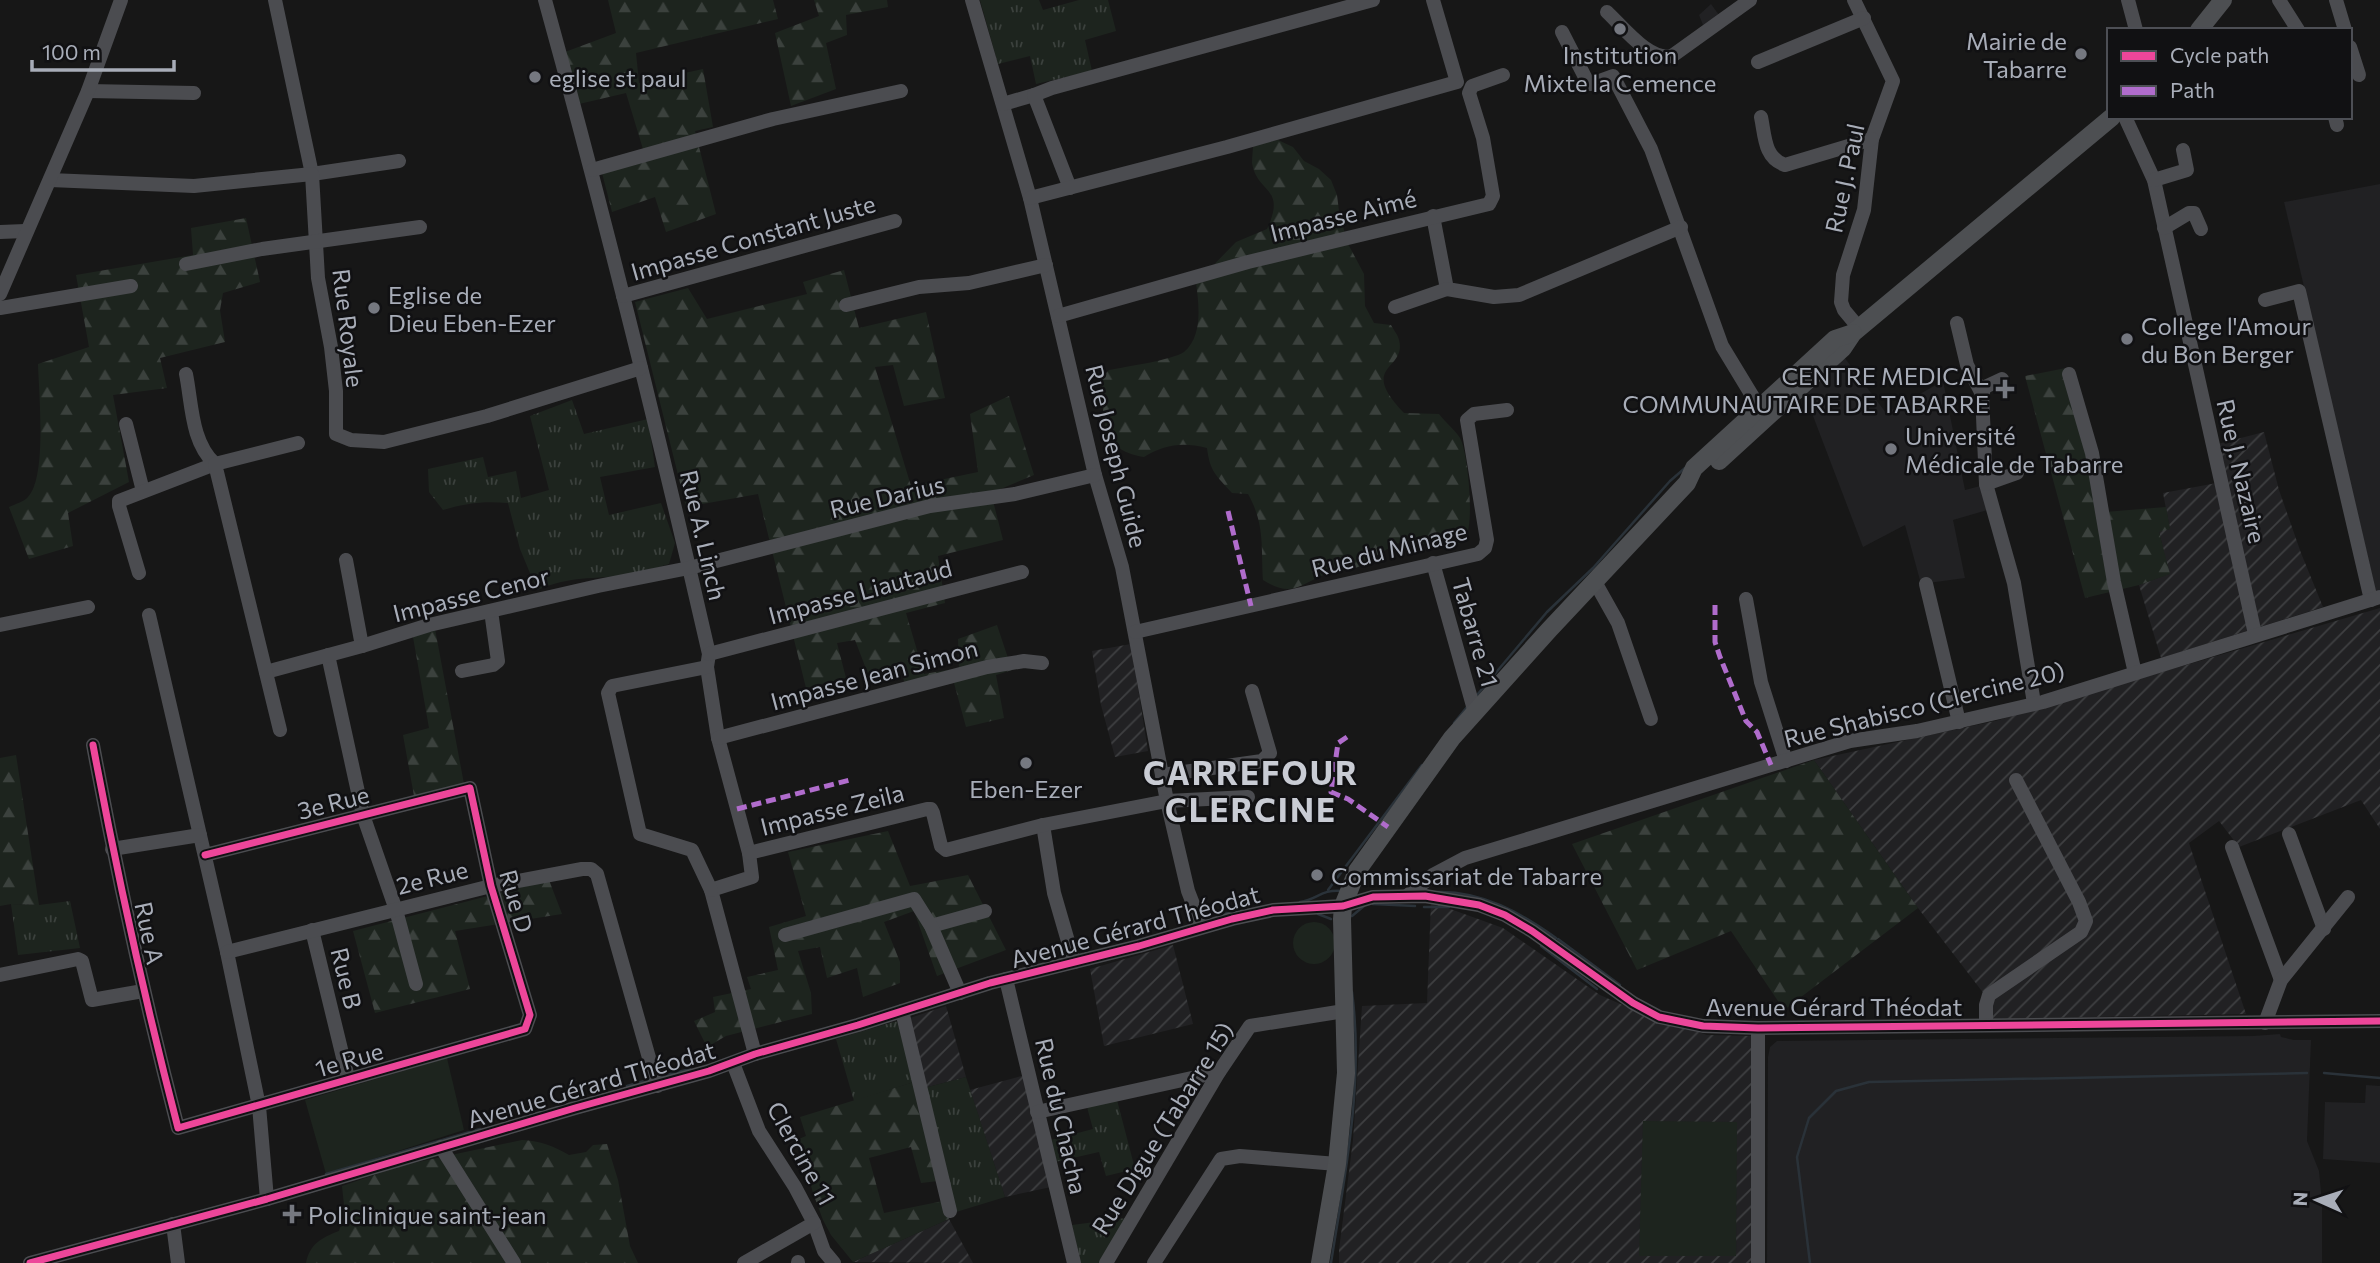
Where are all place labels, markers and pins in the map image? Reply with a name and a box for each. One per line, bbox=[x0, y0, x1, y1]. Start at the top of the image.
marker: Institution Mixte la Cemence bbox=[1612, 21, 1628, 37]
place label: Mairie de Tabarre bbox=[1966, 26, 2067, 83]
place label: Institution Mixte la Cemence bbox=[1523, 40, 1717, 97]
marker: Mairie de Tabarre bbox=[2073, 46, 2089, 62]
place label: eglise st paul bbox=[549, 63, 687, 92]
marker: eglise st paul bbox=[527, 69, 543, 85]
place label: Eglise de Dieu Eben-Ezer bbox=[388, 280, 556, 337]
marker: Eglise de Dieu Eben-Ezer bbox=[366, 300, 382, 316]
place label: College l'Amour du Bon Berger bbox=[2141, 311, 2312, 368]
marker: College l'Amour du Bon Berger bbox=[2119, 331, 2135, 347]
place label: CENTRE MEDICAL COMMUNAUTAIRE DE TABARRE bbox=[1622, 361, 1989, 418]
marker: CENTRE MEDICAL COMMUNAUTAIRE DE TABARRE bbox=[1995, 379, 2015, 399]
place label: Université Médicale de Tabarre bbox=[1905, 421, 2124, 478]
marker: Université Médicale de Tabarre bbox=[1883, 441, 1899, 457]
marker: Eben-Ezer bbox=[1018, 755, 1034, 771]
place label: Eben-Ezer bbox=[969, 774, 1083, 803]
place label: Commissariat de Tabarre bbox=[1331, 861, 1602, 890]
marker: Commissariat de Tabarre bbox=[1309, 867, 1325, 883]
place label: Policlinique saint-jean bbox=[308, 1200, 546, 1229]
marker: Policlinique saint-jean bbox=[282, 1204, 302, 1224]

